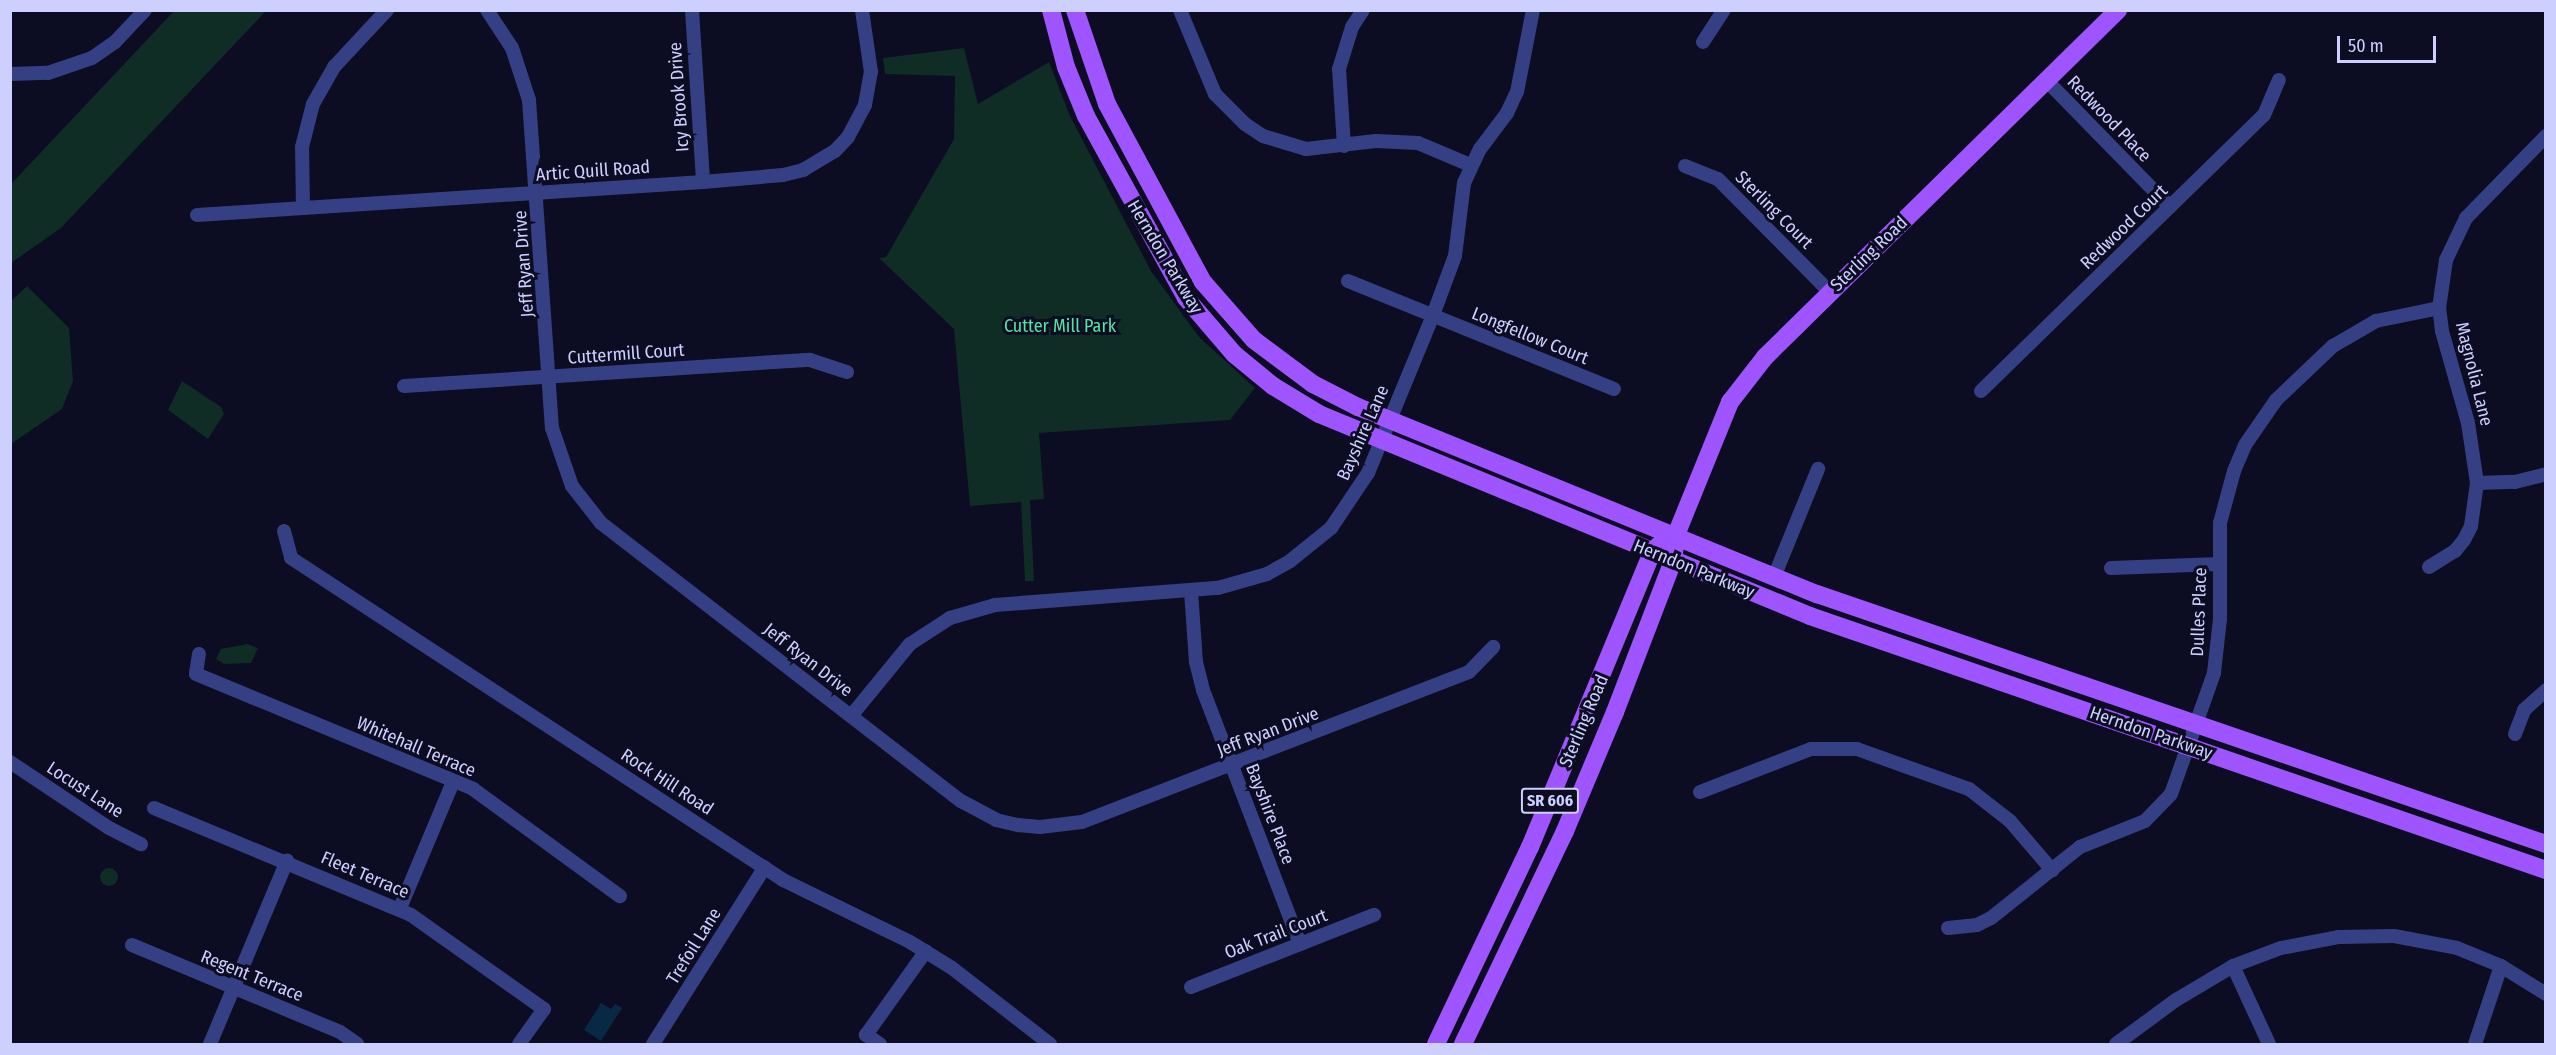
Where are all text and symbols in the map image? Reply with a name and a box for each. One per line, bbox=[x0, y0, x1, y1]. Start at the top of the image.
scale bar bbox=[2340, 24, 2439, 62]
text: 50 m bbox=[2348, 35, 2384, 57]
street label: Icy Brook Drive bbox=[664, 41, 694, 153]
street label: Redwood Place bbox=[2062, 71, 2156, 167]
street label: Artic Quill Road bbox=[535, 156, 651, 186]
street label: Sterling Court bbox=[1731, 167, 1817, 253]
street label: Redwood Court bbox=[2076, 180, 2172, 274]
street label: Herndon Parkway bbox=[1123, 196, 1207, 318]
street label: Jeff Ryan Drive bbox=[509, 210, 539, 318]
street label: Sterling Road bbox=[1826, 212, 1912, 296]
street label: Longfellow Court bbox=[1468, 303, 1592, 369]
park label: Cutter Mill Park bbox=[1004, 315, 1116, 337]
street label: Magnolia Lane bbox=[2451, 320, 2497, 428]
street label: Cuttermill Court bbox=[567, 339, 685, 369]
street label: Bayshire Lane bbox=[1332, 382, 1394, 484]
street label: Herndon Parkway bbox=[1630, 535, 1758, 603]
street label: Dulles Place bbox=[2187, 567, 2211, 657]
street label: Jeff Ryan Drive bbox=[759, 618, 857, 702]
street label: Sterling Road bbox=[1555, 671, 1613, 771]
street label: Herndon Parkway bbox=[2087, 702, 2215, 764]
street label: Jeff Ryan Drive bbox=[1214, 703, 1322, 761]
street label: Whitehall Terrace bbox=[353, 712, 479, 782]
street label: Rock Hill Road bbox=[617, 744, 717, 820]
street label: Locust Lane bbox=[43, 757, 127, 823]
street label: Bayshire Place bbox=[1241, 761, 1299, 867]
road number: SR 606 bbox=[1520, 788, 1580, 814]
street label: Fleet Terrace bbox=[318, 847, 412, 903]
street label: Trefoil Lane bbox=[662, 904, 726, 988]
street label: Oak Trail Court bbox=[1222, 905, 1330, 963]
street label: Regent Terrace bbox=[198, 946, 306, 1006]

